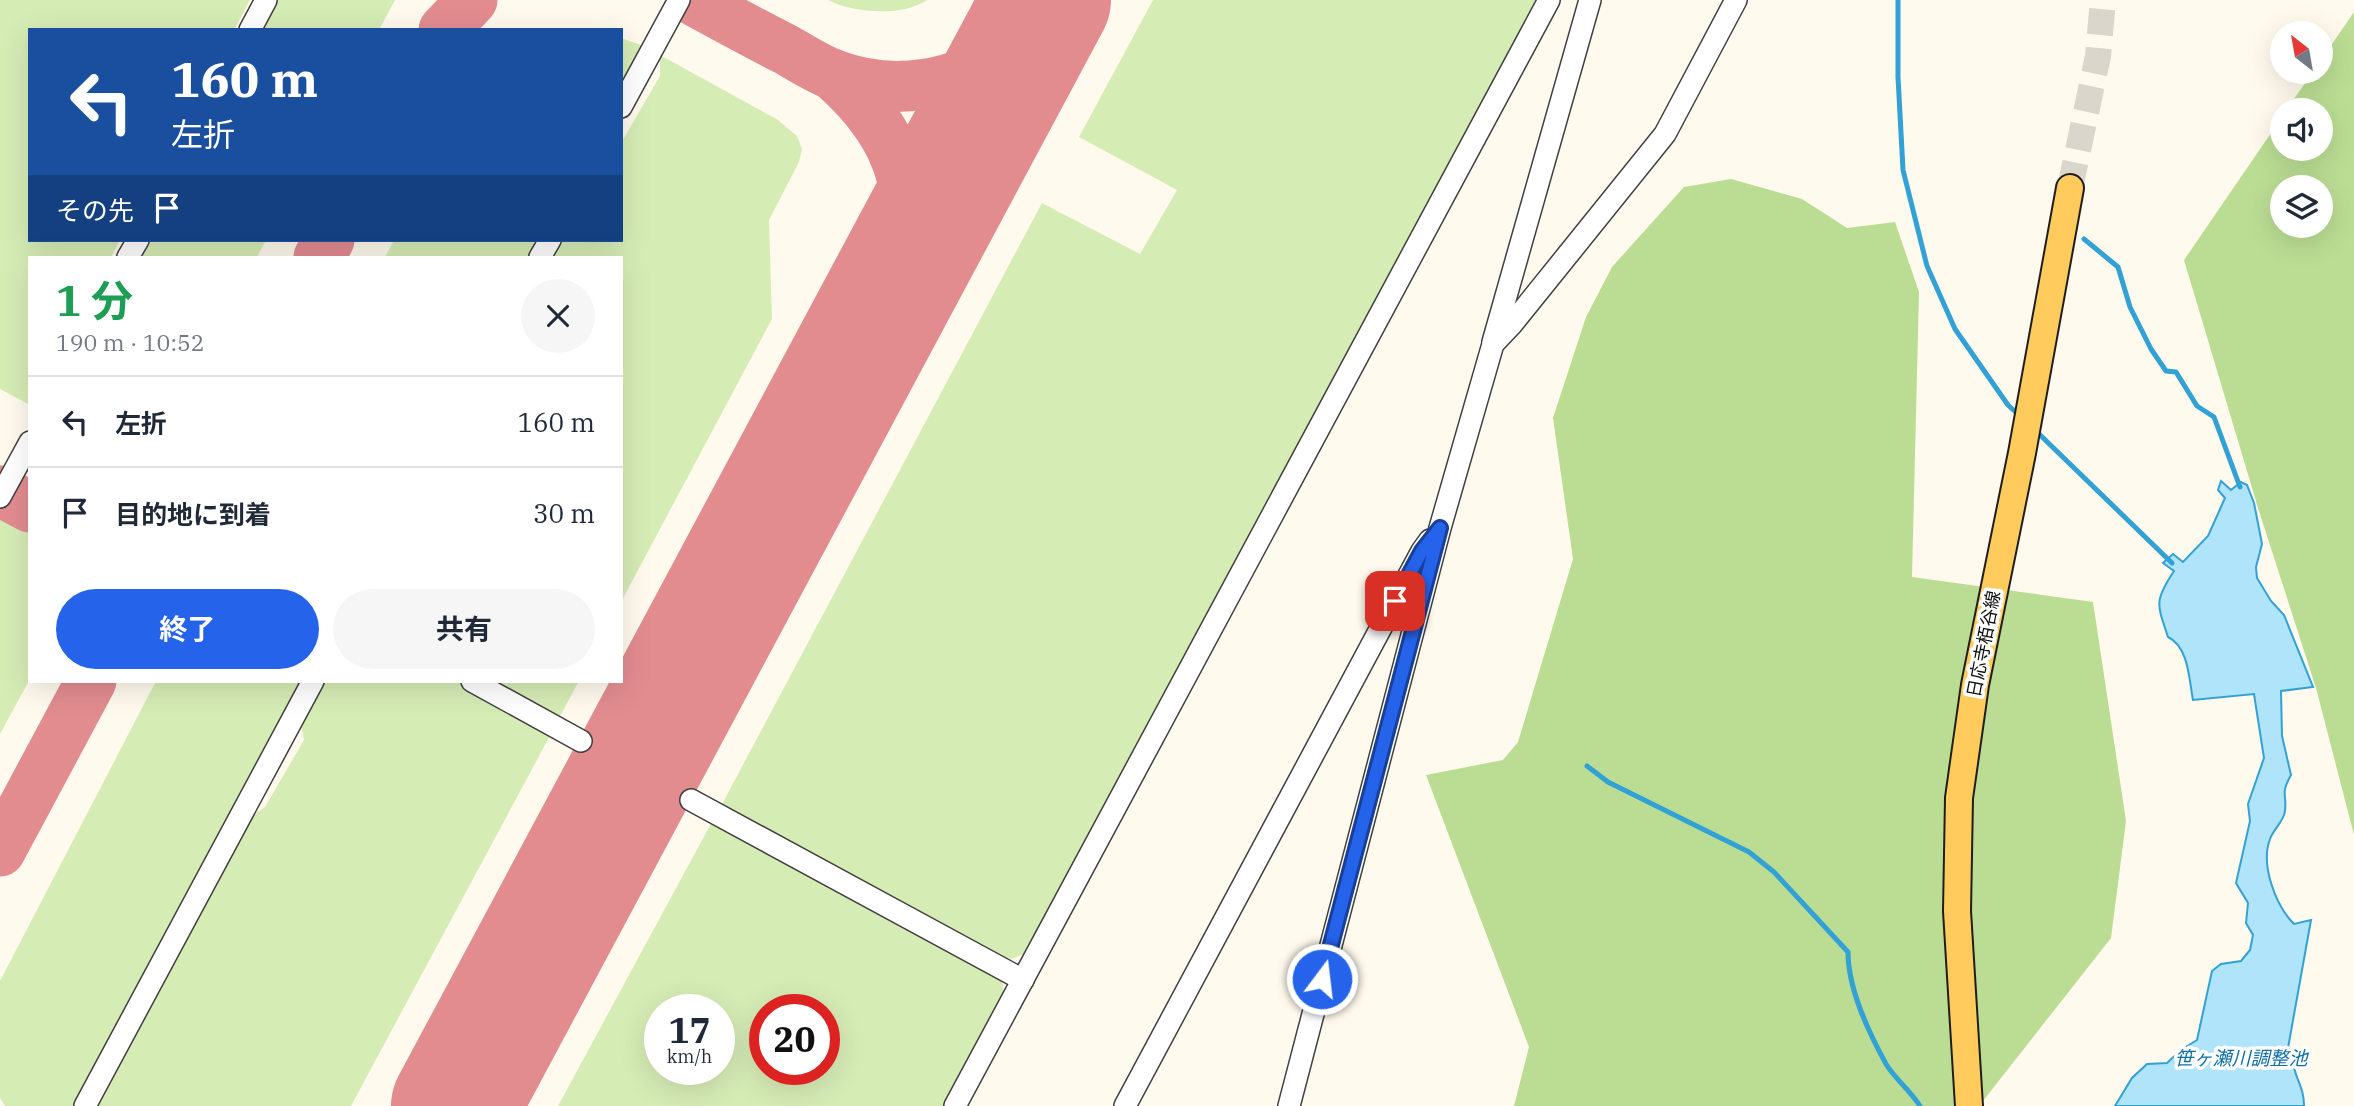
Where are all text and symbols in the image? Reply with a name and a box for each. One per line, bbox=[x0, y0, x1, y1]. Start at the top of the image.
north arrow bbox=[2270, 21, 2333, 84]
map controls bbox=[2270, 21, 2333, 238]
text: 160 m bbox=[171, 47, 318, 110]
icon: left bbox=[56, 56, 147, 147]
button: sound bbox=[2270, 98, 2333, 161]
text: 左折 bbox=[171, 113, 235, 155]
button: layers bbox=[2270, 175, 2333, 238]
icon: arrive bbox=[148, 189, 186, 227]
text: その先 bbox=[56, 193, 134, 227]
text: 1 分 bbox=[56, 273, 133, 328]
button: close bbox=[521, 279, 595, 353]
text: 190 m · 10:52 bbox=[56, 327, 205, 357]
icon: left bbox=[56, 403, 94, 441]
text: 160 m bbox=[517, 405, 595, 439]
text: 左折 bbox=[115, 406, 167, 440]
icon: arrive bbox=[56, 494, 94, 532]
text: 30 m bbox=[533, 496, 595, 530]
text: 目的地に到着 bbox=[115, 497, 271, 531]
pin bbox=[1365, 571, 1425, 631]
icon: arrive bbox=[1376, 582, 1414, 620]
button: 終了 bbox=[56, 589, 319, 669]
button: 共有 bbox=[333, 589, 595, 669]
street label: 日応寺栢谷線 bbox=[1962, 589, 2005, 699]
position arrow bbox=[1285, 942, 1359, 1016]
speed limit sign: 20 bbox=[749, 994, 840, 1085]
text: 17 bbox=[668, 1007, 711, 1053]
text: km/h bbox=[667, 1045, 712, 1068]
water label: 笹ヶ瀬川調整池 bbox=[2174, 1046, 2309, 1070]

